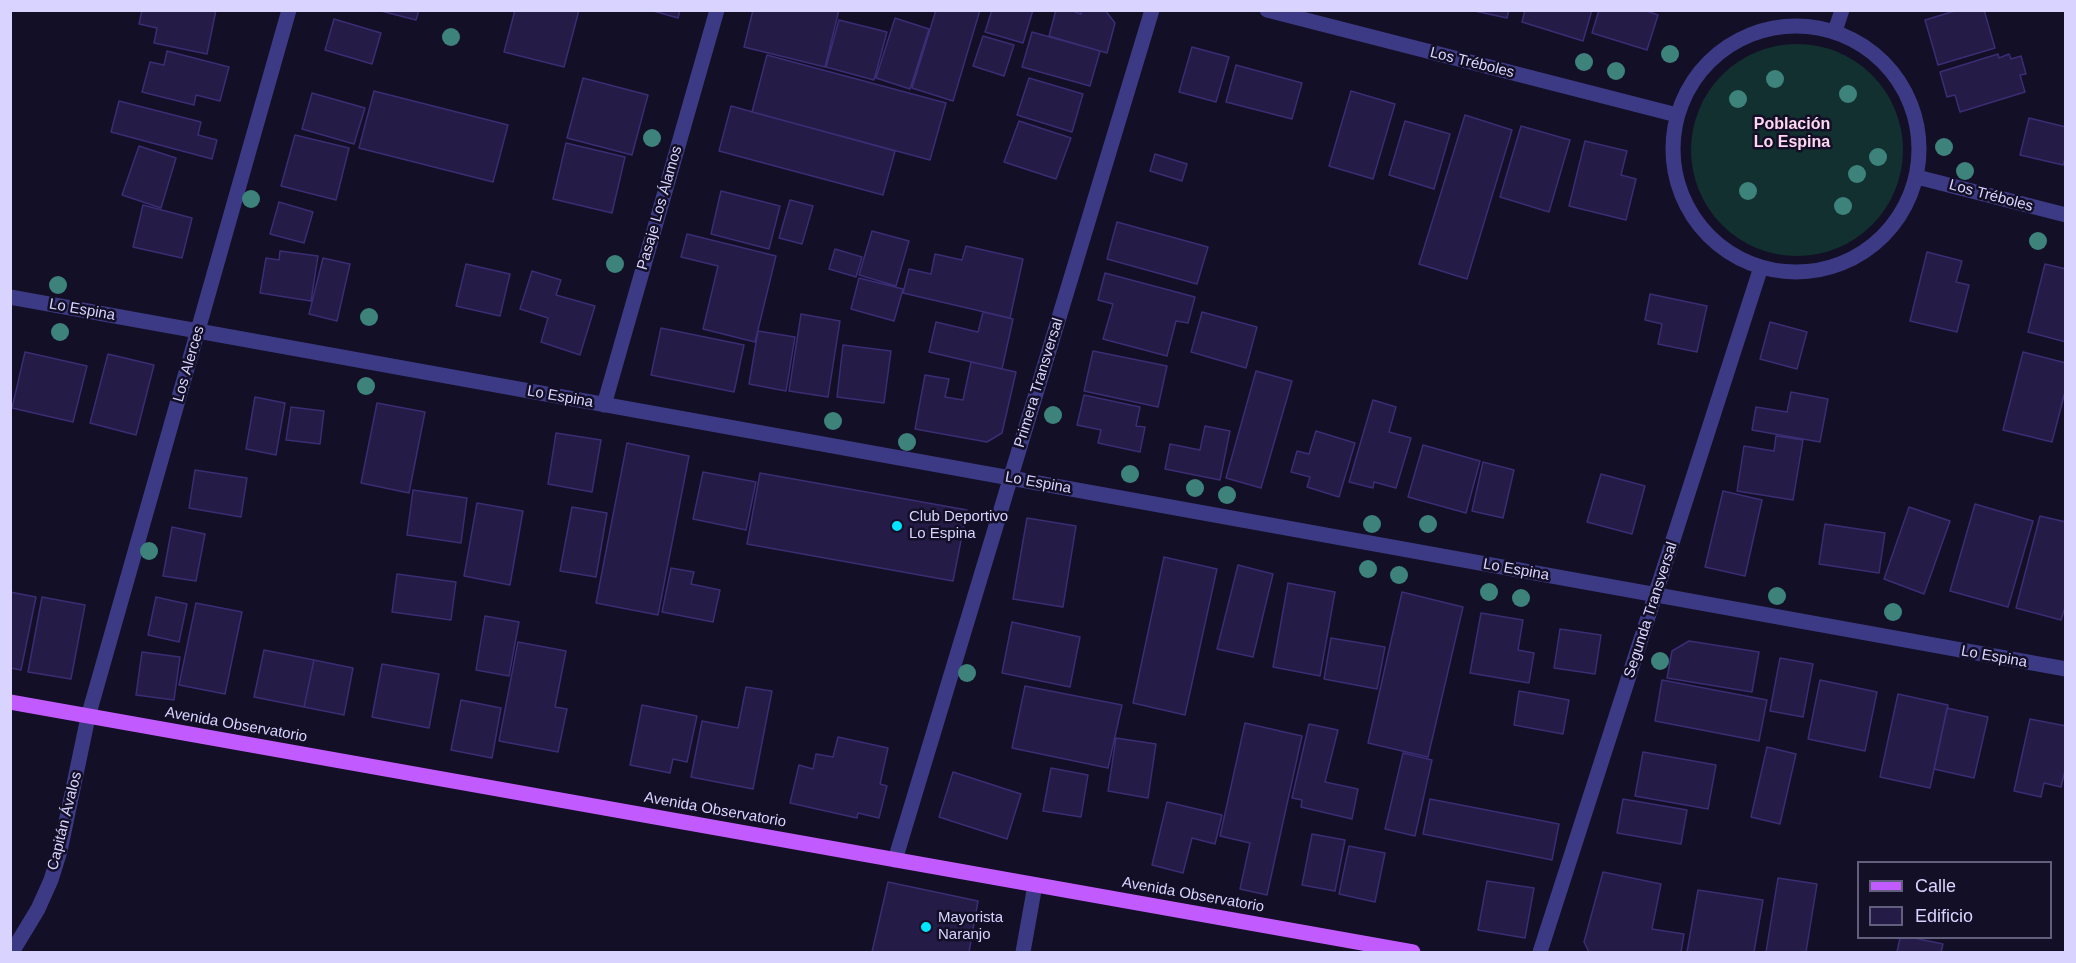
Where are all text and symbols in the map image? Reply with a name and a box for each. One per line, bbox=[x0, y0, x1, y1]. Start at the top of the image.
street label: Los Tréboles bbox=[1428, 44, 1516, 82]
district label: Población Lo Espina bbox=[1754, 115, 1830, 153]
street label: Pasaje Los Álamos bbox=[634, 144, 686, 272]
street label: Los Tréboles bbox=[1947, 176, 2035, 216]
street label: Lo Espina bbox=[48, 295, 116, 325]
street label: Primera Transversal bbox=[1011, 316, 1067, 450]
street label: Los Alerces bbox=[170, 324, 208, 404]
street label: Lo Espina bbox=[526, 382, 594, 412]
street label: Lo Espina bbox=[1004, 468, 1072, 498]
place label: Club Deportivo Lo Espina bbox=[909, 508, 1008, 543]
marker: Club Deportivo Lo Espina bbox=[890, 519, 904, 533]
street label: Segunda Transversal bbox=[1620, 540, 1682, 680]
street label: Lo Espina bbox=[1482, 555, 1550, 585]
street label: Lo Espina bbox=[1960, 642, 2028, 672]
street label: Avenida Observatorio bbox=[164, 704, 308, 746]
street label: Capitán Ávalos bbox=[44, 770, 86, 872]
street label: Avenida Observatorio bbox=[643, 789, 787, 831]
legend bbox=[1857, 861, 2052, 939]
street label: Avenida Observatorio bbox=[1121, 874, 1265, 916]
text: Calle bbox=[1915, 876, 1956, 896]
text: Edificio bbox=[1915, 906, 1973, 926]
place label: Mayorista Naranjo bbox=[938, 909, 1003, 944]
marker: Mayorista Naranjo bbox=[919, 920, 933, 934]

